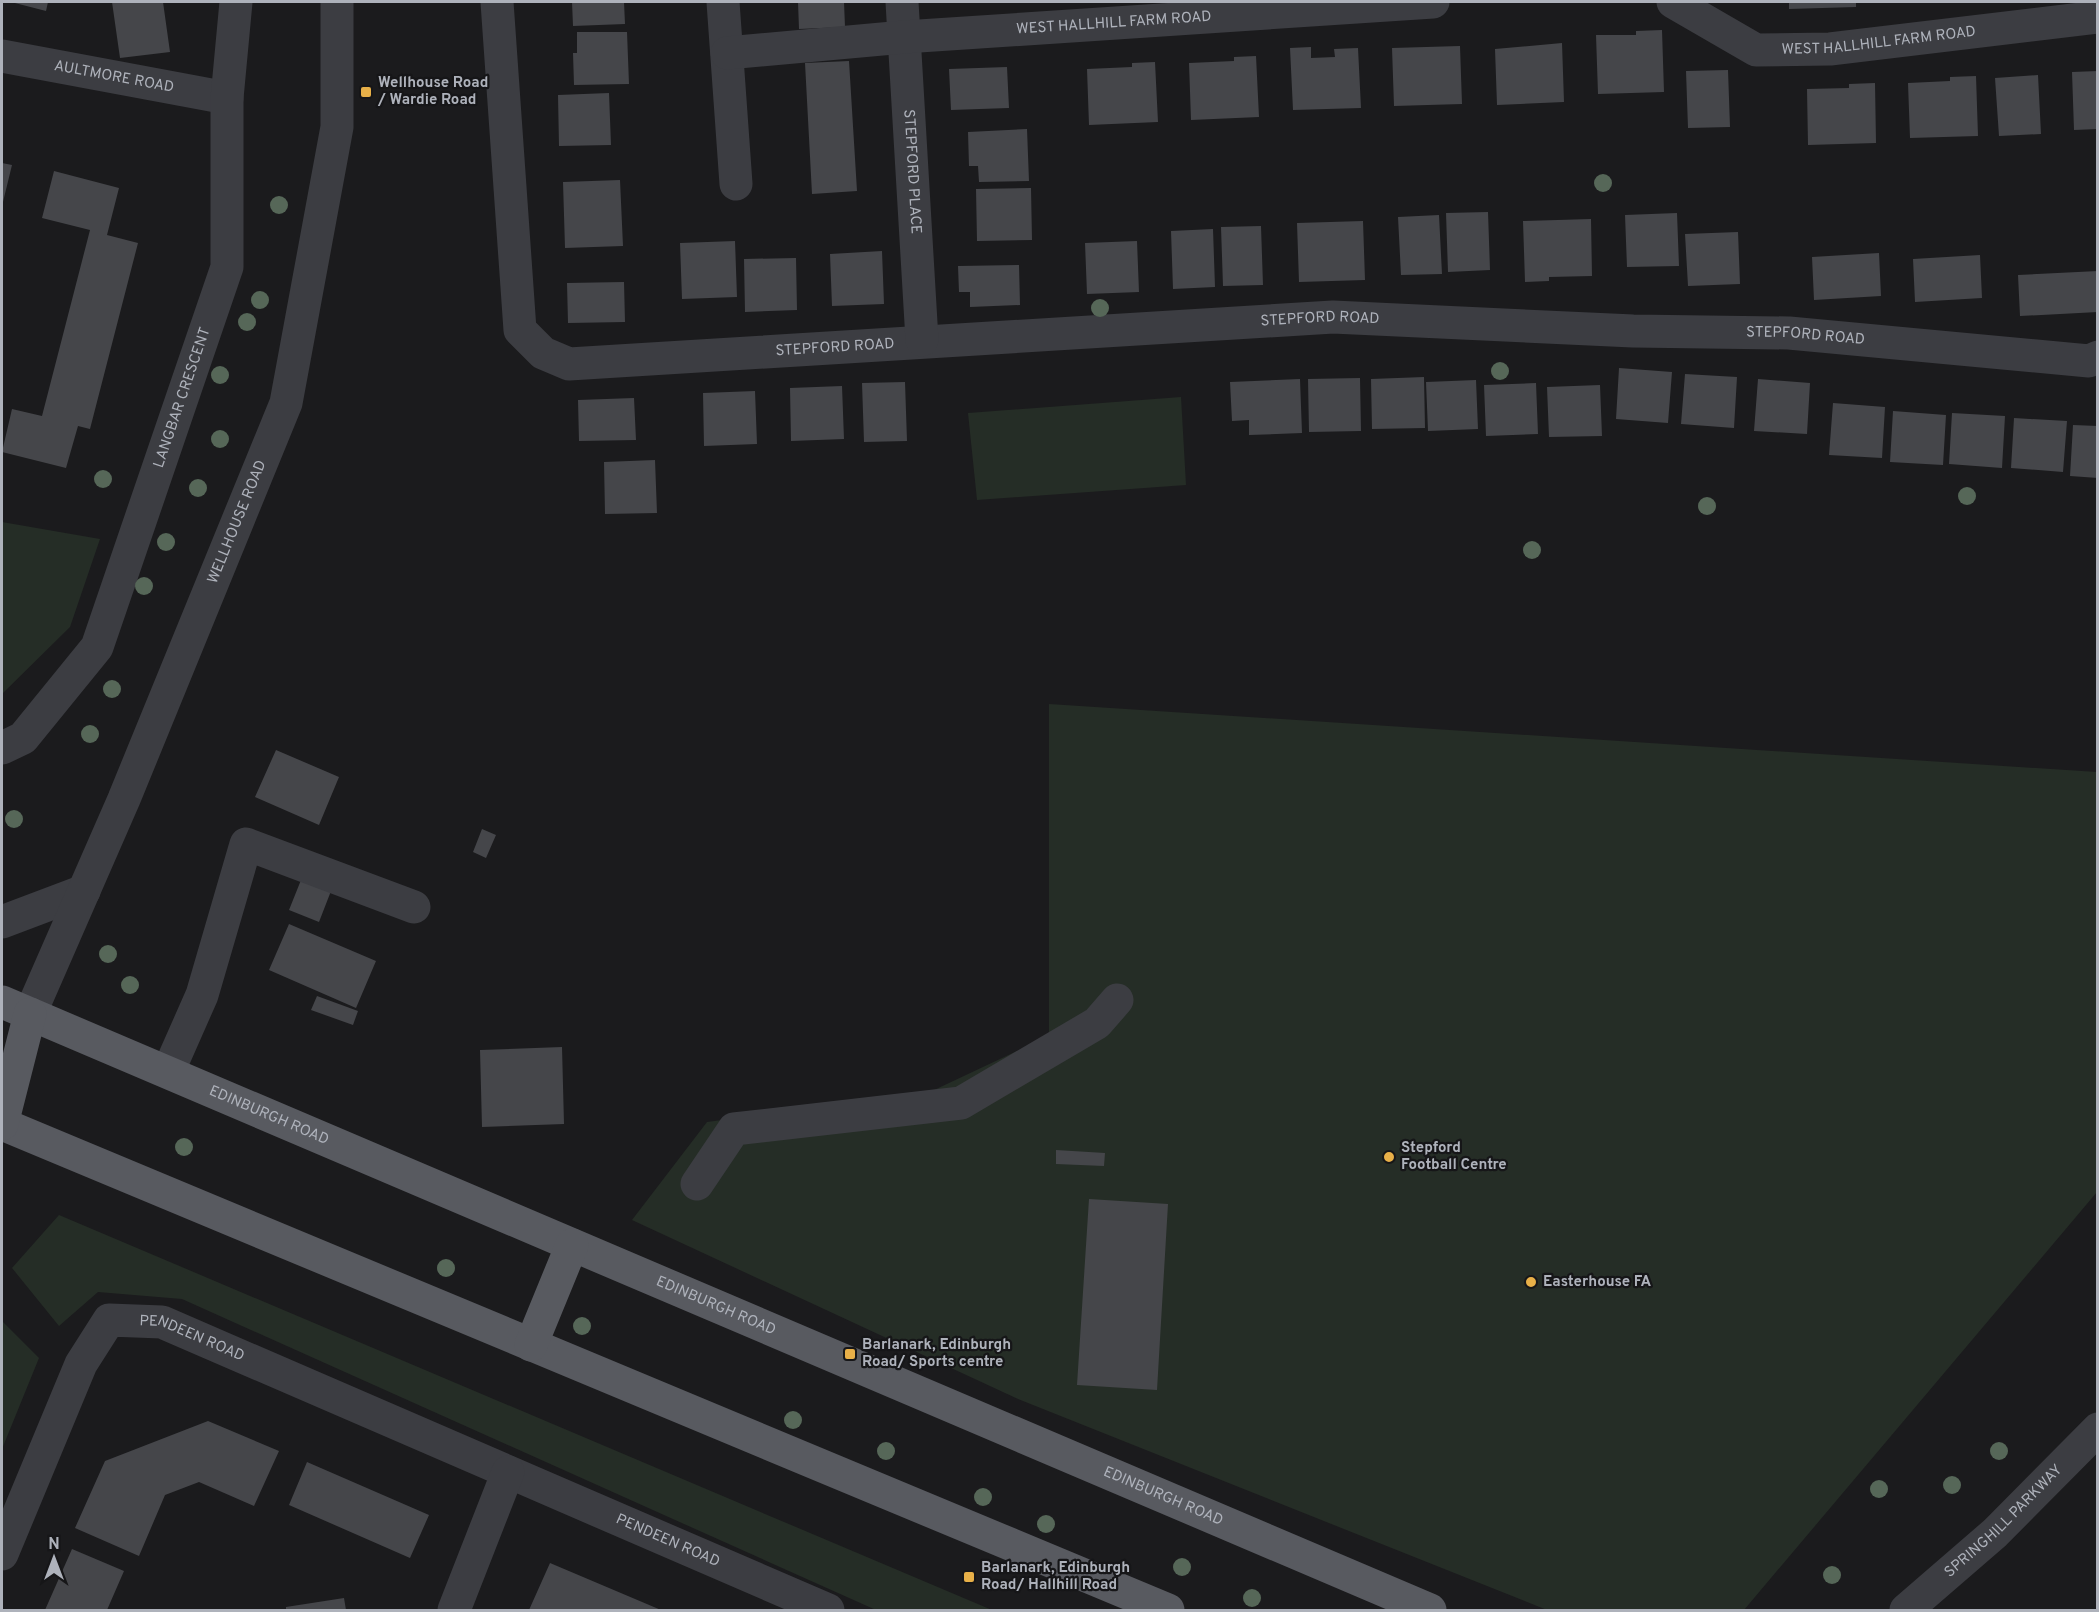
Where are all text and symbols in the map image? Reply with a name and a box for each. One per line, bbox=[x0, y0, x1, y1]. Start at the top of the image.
street label: WEST HALLHILL FARM ROAD bbox=[1016, 7, 1212, 39]
street label: WEST HALLHILL FARM ROAD bbox=[1781, 22, 1977, 59]
street label: AULTMORE ROAD bbox=[53, 56, 176, 97]
place label: Wellhouse Road / Wardie Road bbox=[377, 74, 488, 110]
marker: Wellhouse Road / Wardie Road bbox=[359, 85, 373, 99]
street label: STEPFORD PLACE bbox=[899, 109, 925, 235]
street label: STEPFORD ROAD bbox=[1260, 307, 1380, 331]
street label: STEPFORD ROAD bbox=[1746, 323, 1866, 350]
street label: LANGBAR CRESCENT bbox=[149, 325, 215, 471]
street label: STEPFORD ROAD bbox=[775, 334, 895, 361]
street label: WELLHOUSE ROAD bbox=[204, 457, 271, 587]
street label: EDINBURGH ROAD bbox=[206, 1082, 332, 1150]
place label: Stepford Football Centre bbox=[1401, 1139, 1507, 1175]
marker: Stepford Football Centre bbox=[1382, 1150, 1396, 1164]
street label: EDINBURGH ROAD bbox=[653, 1272, 779, 1340]
place label: Easterhouse FA bbox=[1543, 1273, 1652, 1292]
marker: Easterhouse FA bbox=[1524, 1275, 1538, 1289]
street label: PENDEEN ROAD bbox=[139, 1312, 247, 1366]
place label: Barlanark, Edinburgh Road/ Sports centre bbox=[862, 1336, 1011, 1372]
marker: Barlanark, Edinburgh Road/ Sports centre bbox=[843, 1347, 857, 1361]
street label: SPRINGHILL PARKWAY bbox=[1941, 1460, 2067, 1582]
street label: EDINBURGH ROAD bbox=[1100, 1462, 1226, 1530]
street label: PENDEEN ROAD bbox=[613, 1510, 723, 1572]
north arrow bbox=[24, 1528, 84, 1588]
text: N bbox=[48, 1535, 60, 1555]
place label: Barlanark, Edinburgh Road/ Hallhill Road bbox=[981, 1559, 1130, 1595]
marker: Barlanark, Edinburgh Road/ Hallhill Road bbox=[962, 1570, 976, 1584]

